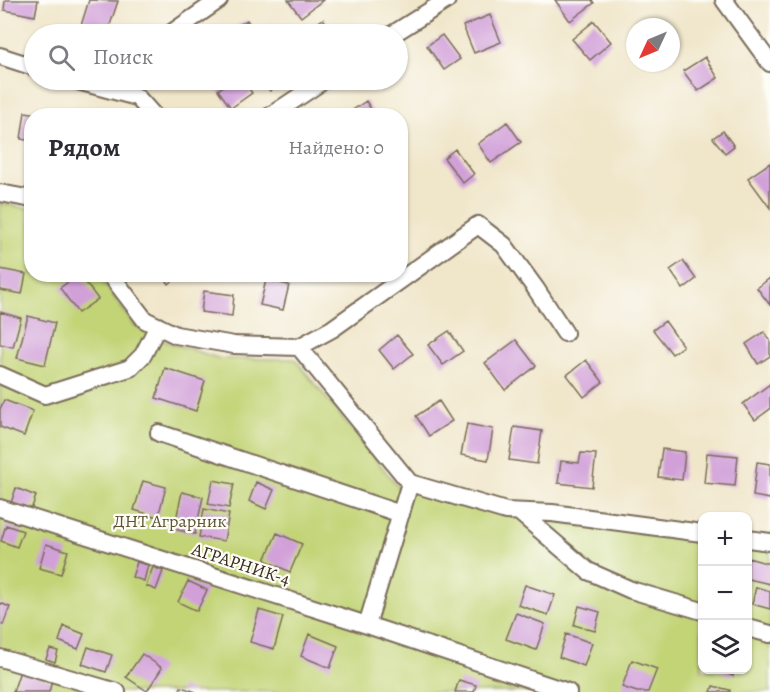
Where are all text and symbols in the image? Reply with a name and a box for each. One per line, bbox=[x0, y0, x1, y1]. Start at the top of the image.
north arrow bbox=[626, 18, 680, 72]
search box bbox=[24, 24, 408, 90]
icon: search bbox=[45, 41, 78, 74]
text: Поиск bbox=[93, 42, 153, 72]
text: Рядом bbox=[48, 130, 120, 165]
text: Найдено: 0 bbox=[288, 134, 384, 161]
park label: ДНТ Аграрник bbox=[113, 509, 227, 533]
map controls bbox=[698, 512, 752, 674]
button: + bbox=[698, 512, 752, 566]
street label: АГРАРНИК-4 bbox=[188, 537, 293, 591]
button: − bbox=[698, 566, 752, 620]
button: layers bbox=[698, 620, 752, 674]

